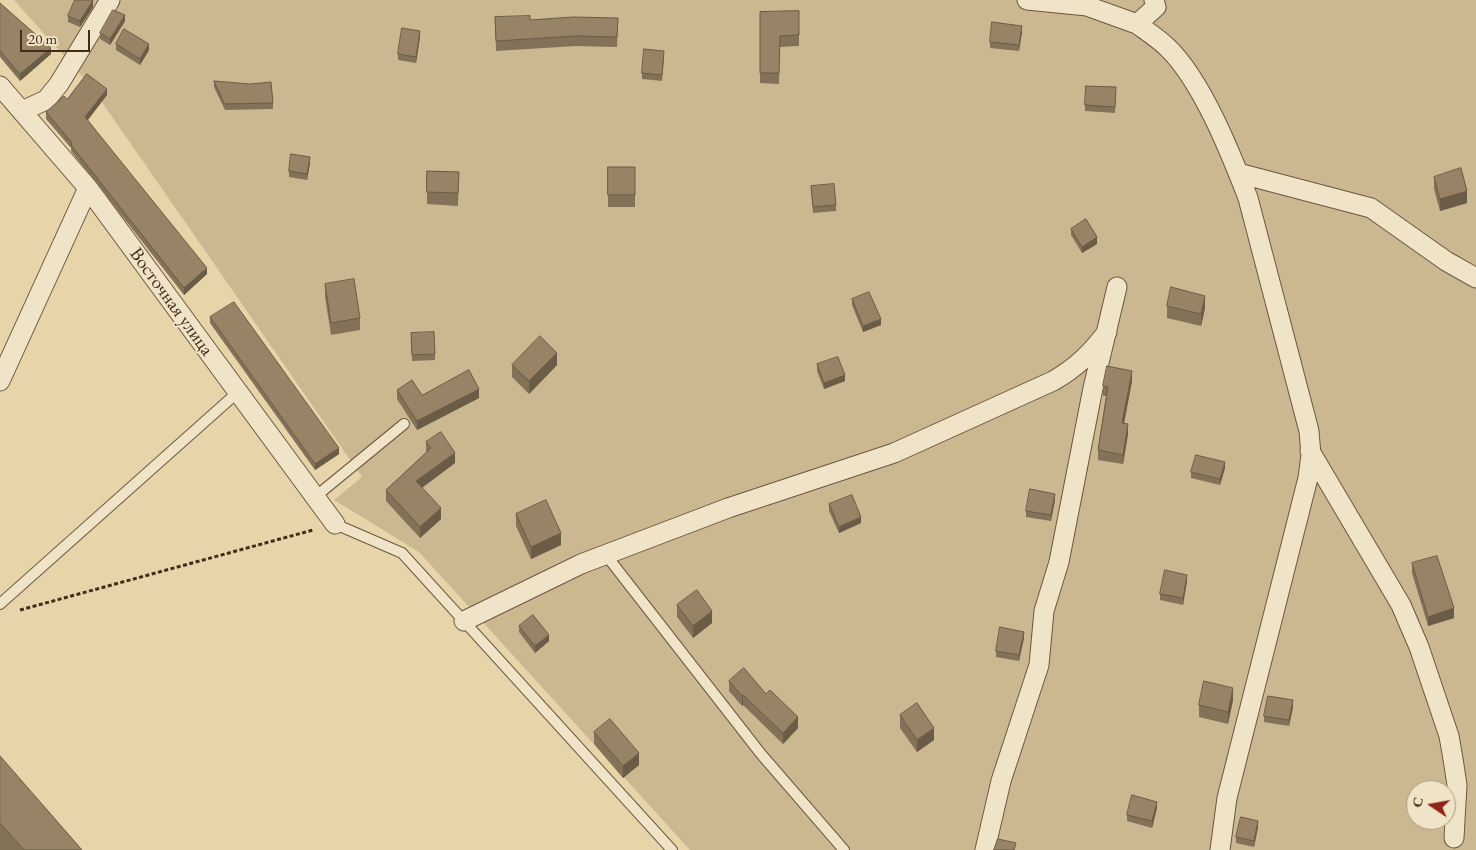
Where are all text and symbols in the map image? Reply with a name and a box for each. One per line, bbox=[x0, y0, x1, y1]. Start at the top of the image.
scale bar bbox=[22, 20, 92, 52]
text: 20 m bbox=[28, 29, 57, 48]
street label: Восточная улица bbox=[124, 243, 218, 361]
north arrow bbox=[1406, 780, 1456, 830]
text: С bbox=[1407, 795, 1427, 809]

